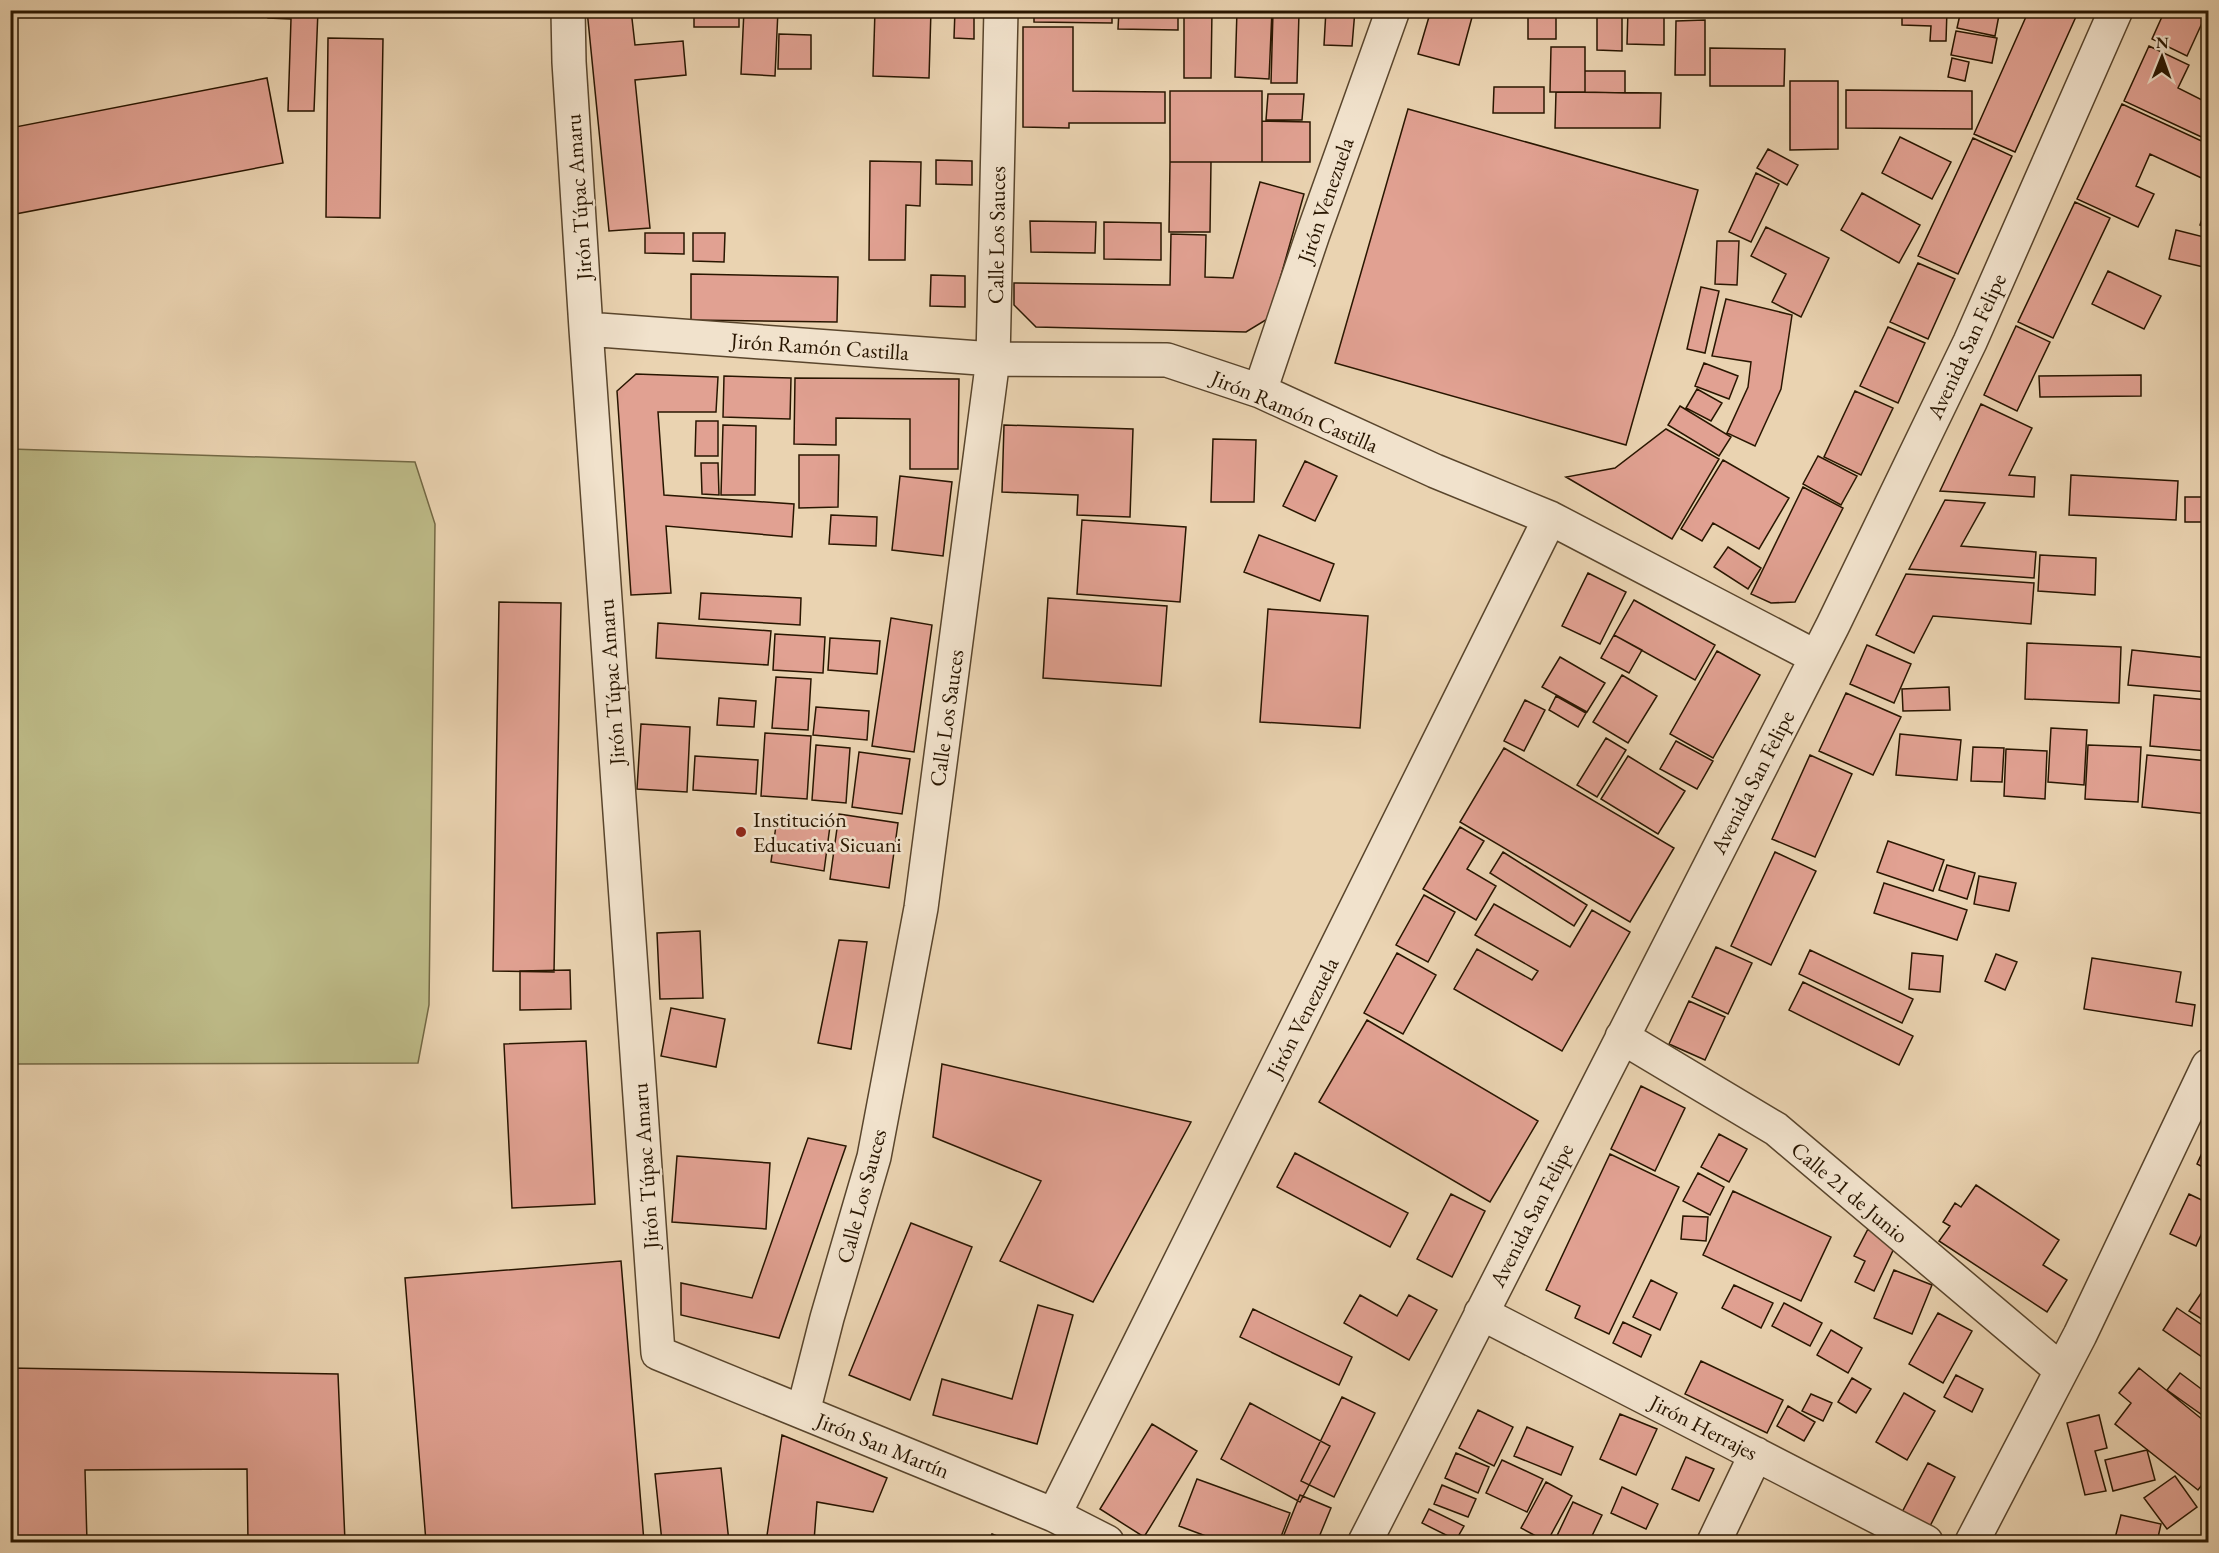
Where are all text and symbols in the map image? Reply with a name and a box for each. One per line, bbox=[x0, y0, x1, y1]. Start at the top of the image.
north arrow bbox=[2132, 27, 2192, 87]
text: N bbox=[2156, 32, 2169, 53]
street label: Jirón Túpac Amaru bbox=[558, 112, 599, 283]
street label: Jirón Venezuela bbox=[1290, 133, 1361, 269]
street label: Calle Los Sauces bbox=[981, 166, 1012, 304]
street label: Avenida San Felipe bbox=[1920, 268, 2013, 425]
street label: Jirón Ramón Castilla bbox=[728, 326, 910, 367]
street label: Jirón Ramón Castilla bbox=[1205, 362, 1383, 460]
street label: Jirón Túpac Amaru bbox=[591, 597, 632, 768]
street label: Calle Los Sauces bbox=[923, 648, 970, 788]
street label: Avenida San Felipe bbox=[1703, 705, 1801, 860]
place label: Institución Educativa Sicuani bbox=[753, 805, 902, 859]
marker: Institución Educativa Sicuani bbox=[734, 825, 748, 839]
street label: Jirón Venezuela bbox=[1259, 952, 1345, 1084]
street label: Jirón Túpac Amaru bbox=[625, 1081, 666, 1252]
street label: Calle Los Sauces bbox=[830, 1126, 893, 1267]
street label: Calle 21 de Junio bbox=[1785, 1135, 1914, 1250]
street label: Avenida San Felipe bbox=[1482, 1138, 1580, 1293]
street label: Jirón Herrajes bbox=[1643, 1387, 1763, 1467]
street label: Jirón San Martín bbox=[810, 1405, 954, 1486]

